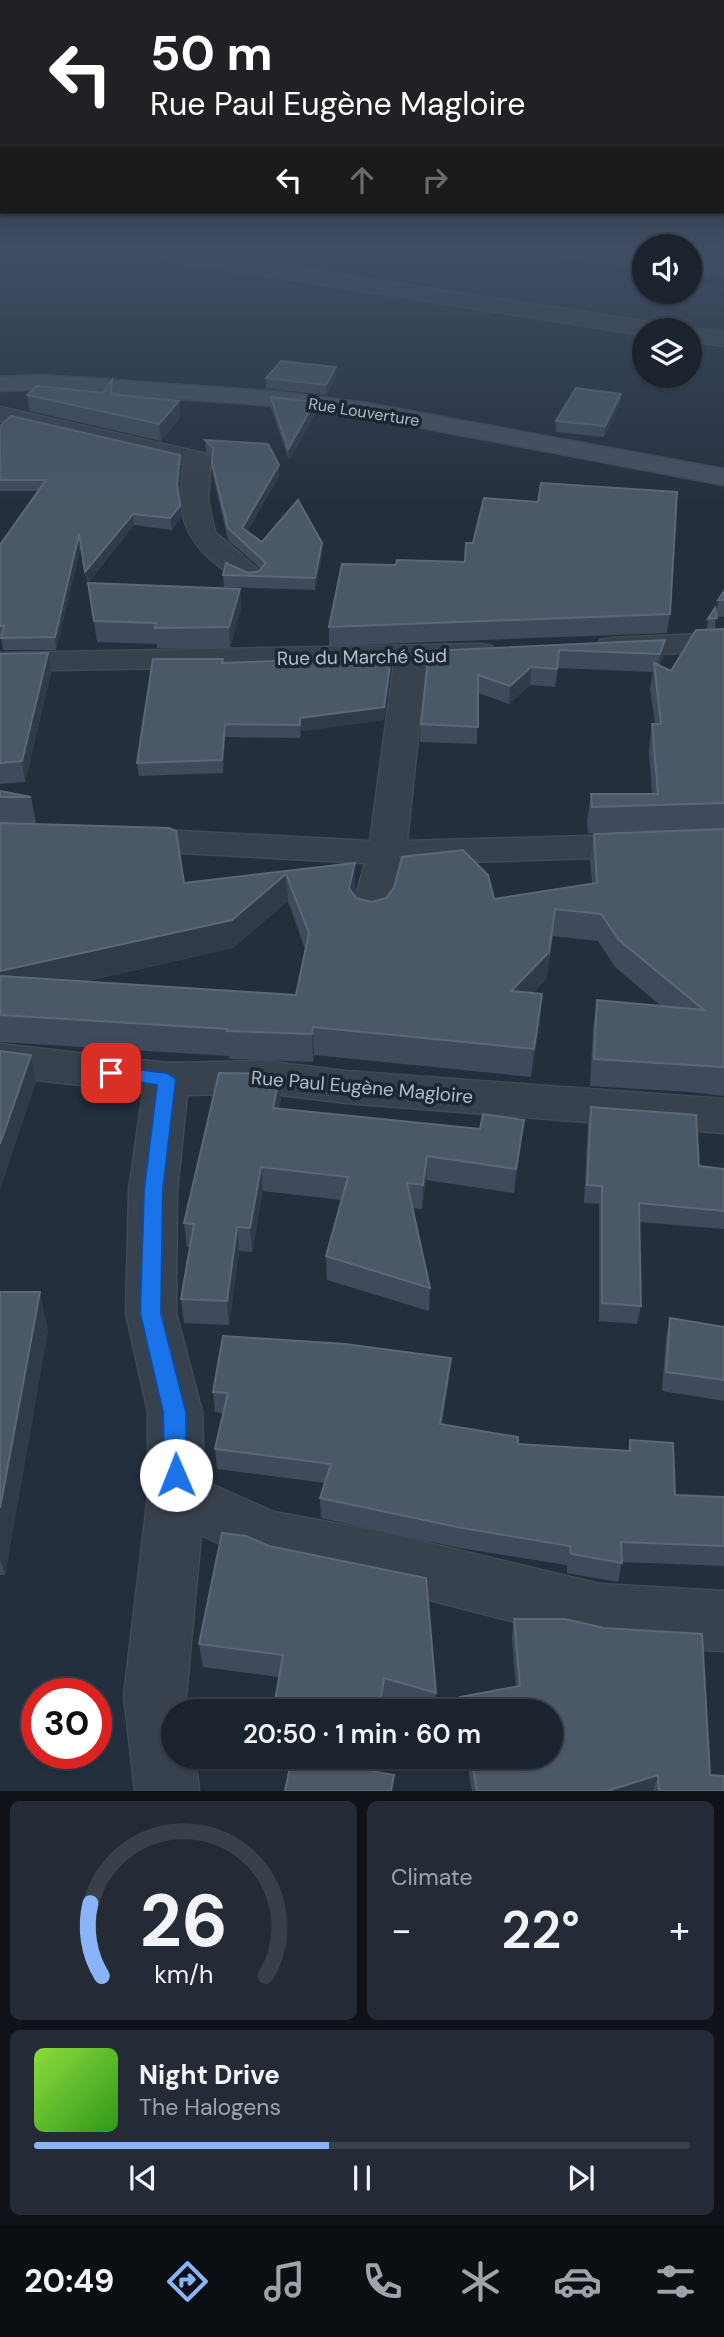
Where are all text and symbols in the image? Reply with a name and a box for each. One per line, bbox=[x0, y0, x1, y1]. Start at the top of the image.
text: 50 m bbox=[150, 21, 273, 85]
icon: left bbox=[35, 28, 126, 119]
text: Rue Paul Eugène Magloire bbox=[150, 83, 526, 125]
icon: left bbox=[270, 161, 308, 199]
icon: ahead bbox=[343, 161, 381, 199]
icon: right bbox=[416, 161, 454, 199]
map controls bbox=[632, 234, 702, 388]
button: sound bbox=[632, 234, 702, 304]
button: layers bbox=[632, 318, 702, 388]
street label: Rue Louverture bbox=[307, 393, 421, 431]
street label: Rue du Marché Sud bbox=[277, 643, 447, 671]
pin bbox=[81, 1043, 141, 1103]
icon: arrive bbox=[92, 1054, 130, 1092]
street label: Rue Paul Eugène Magloire bbox=[250, 1065, 474, 1109]
position arrow bbox=[139, 1438, 213, 1512]
speed limit sign: 30 bbox=[21, 1678, 112, 1769]
text: 20:50 · 1 min · 60 m bbox=[243, 1717, 481, 1751]
text: Climate bbox=[391, 1862, 473, 1892]
text: 26 bbox=[139, 1875, 228, 1970]
text: 22° bbox=[501, 1896, 580, 1964]
text: − bbox=[391, 1905, 412, 1955]
text: + bbox=[669, 1905, 690, 1955]
text: km/h bbox=[154, 1958, 213, 1991]
text: Night Drive bbox=[139, 2058, 280, 2092]
text: The Halogens bbox=[139, 2092, 281, 2122]
icon: previous bbox=[124, 2159, 162, 2197]
icon: pause bbox=[343, 2159, 381, 2197]
icon: next bbox=[562, 2159, 600, 2197]
icon: directions bbox=[163, 2257, 212, 2306]
icon: music bbox=[260, 2257, 309, 2306]
icon: phone bbox=[358, 2257, 407, 2306]
icon: climate bbox=[456, 2257, 505, 2306]
icon: car bbox=[553, 2257, 602, 2306]
icon: filters bbox=[651, 2257, 700, 2306]
text: 20:49 bbox=[24, 2260, 114, 2302]

